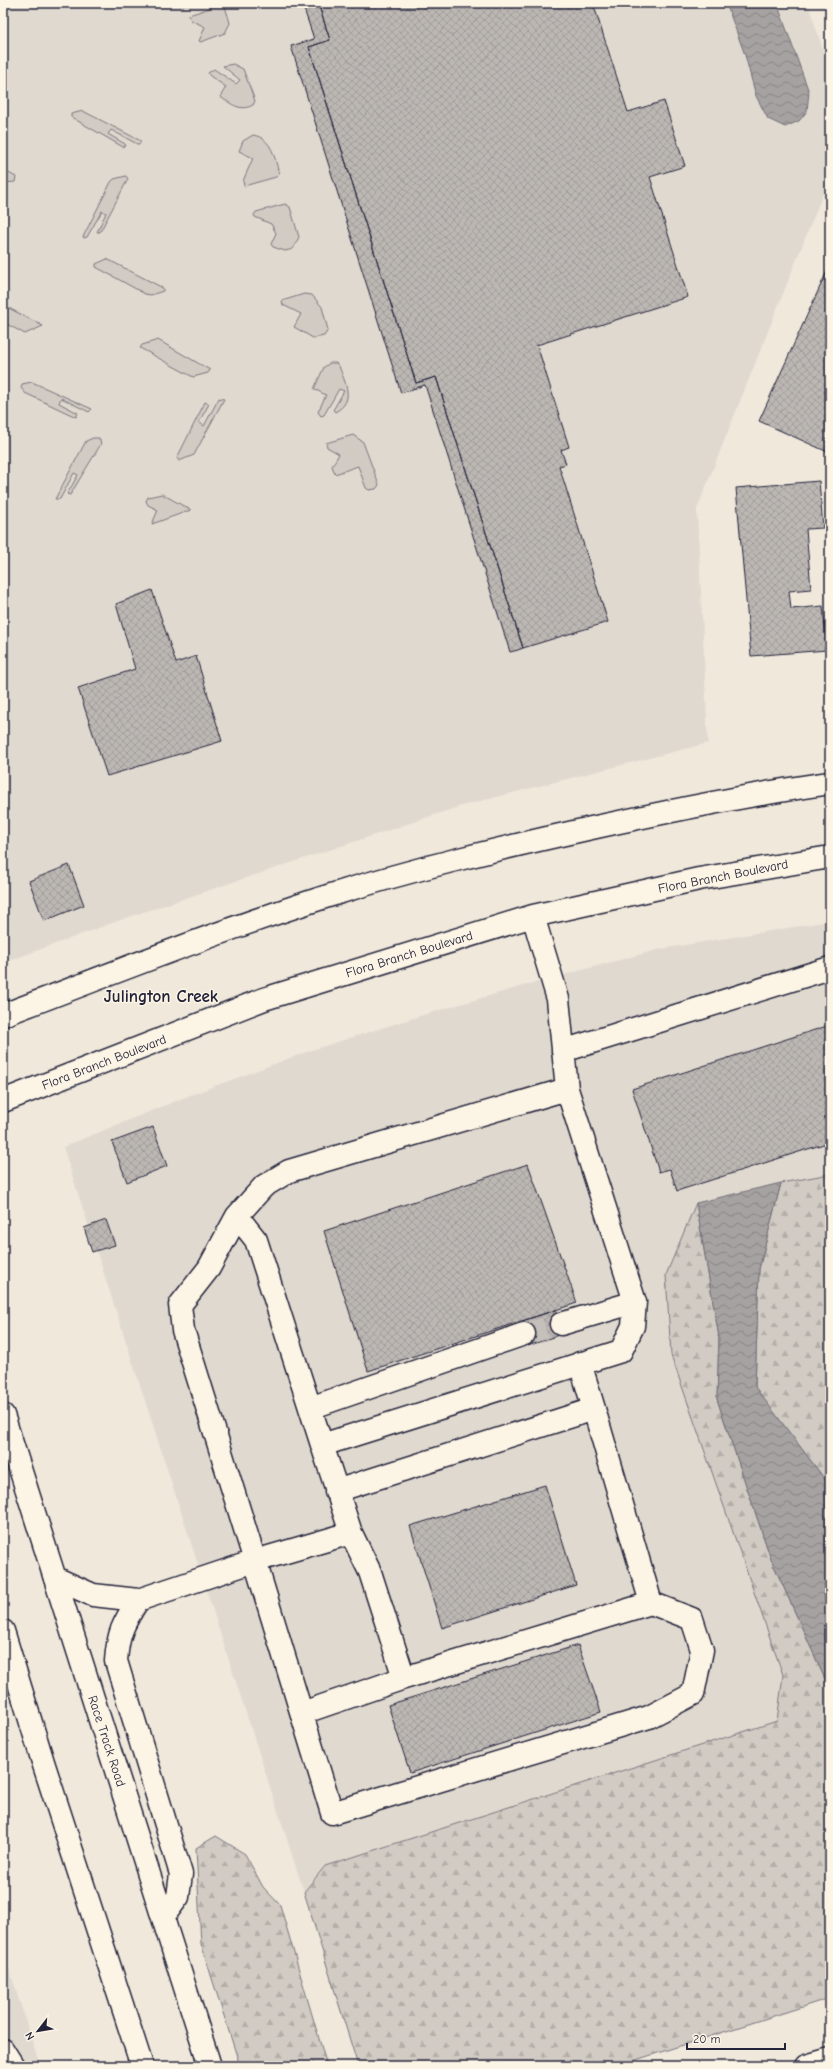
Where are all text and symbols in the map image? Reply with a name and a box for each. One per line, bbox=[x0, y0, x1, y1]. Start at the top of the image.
street label: Flora Branch Boulevard bbox=[657, 856, 789, 896]
street label: Flora Branch Boulevard bbox=[344, 928, 474, 980]
district label: Julington Creek bbox=[104, 987, 219, 1006]
street label: Flora Branch Boulevard bbox=[40, 1031, 168, 1093]
street label: Race Track Road bbox=[85, 1694, 129, 1788]
north arrow bbox=[18, 2011, 58, 2051]
scale bar bbox=[687, 2025, 785, 2051]
text: N bbox=[22, 2029, 37, 2042]
text: 20 m bbox=[693, 2032, 721, 2046]

